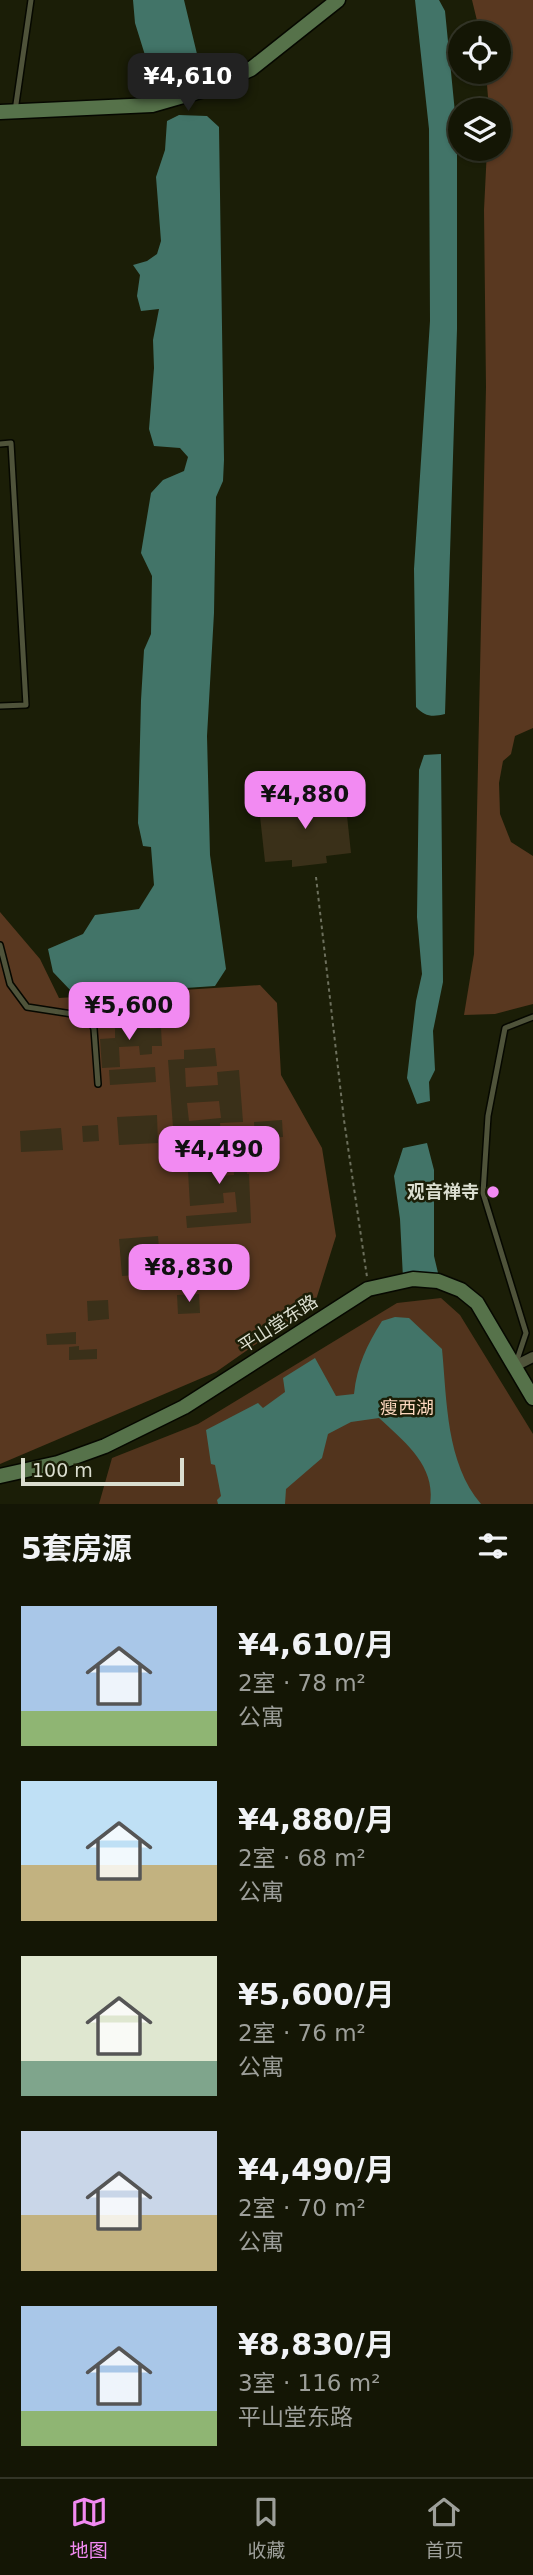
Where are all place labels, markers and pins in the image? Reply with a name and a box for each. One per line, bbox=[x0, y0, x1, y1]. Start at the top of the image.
pin: ¥4,610 bbox=[131, 54, 245, 113]
pin: ¥4,880 bbox=[248, 772, 362, 831]
pin: ¥5,600 bbox=[72, 982, 186, 1042]
pin: ¥4,490 bbox=[162, 1126, 276, 1186]
place label: 观音禅寺 bbox=[407, 1181, 479, 1202]
marker: 观音禅寺 bbox=[485, 1184, 501, 1200]
pin: ¥8,830 bbox=[132, 1244, 246, 1304]

